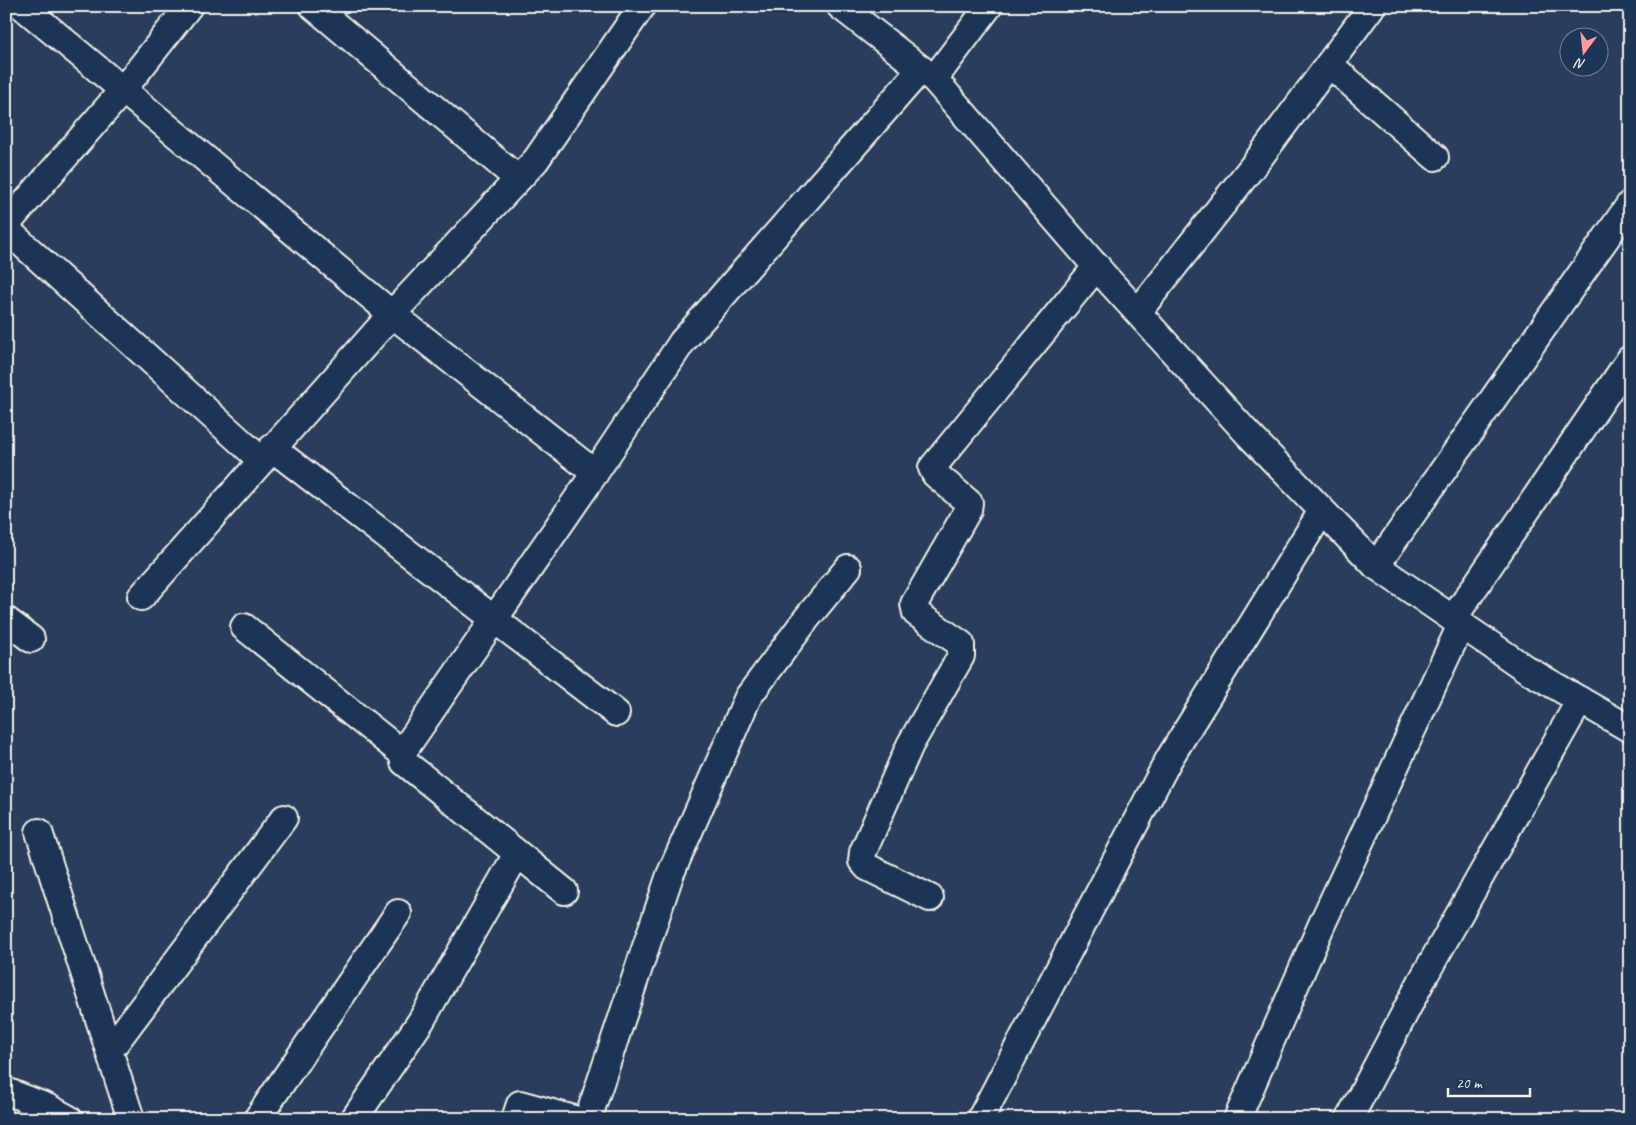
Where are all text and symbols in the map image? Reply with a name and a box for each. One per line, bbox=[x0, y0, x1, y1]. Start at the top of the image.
north arrow bbox=[1558, 28, 1608, 78]
text: N bbox=[1572, 54, 1587, 73]
scale bar bbox=[1448, 1065, 1531, 1097]
text: 20 m bbox=[1456, 1074, 1483, 1093]

